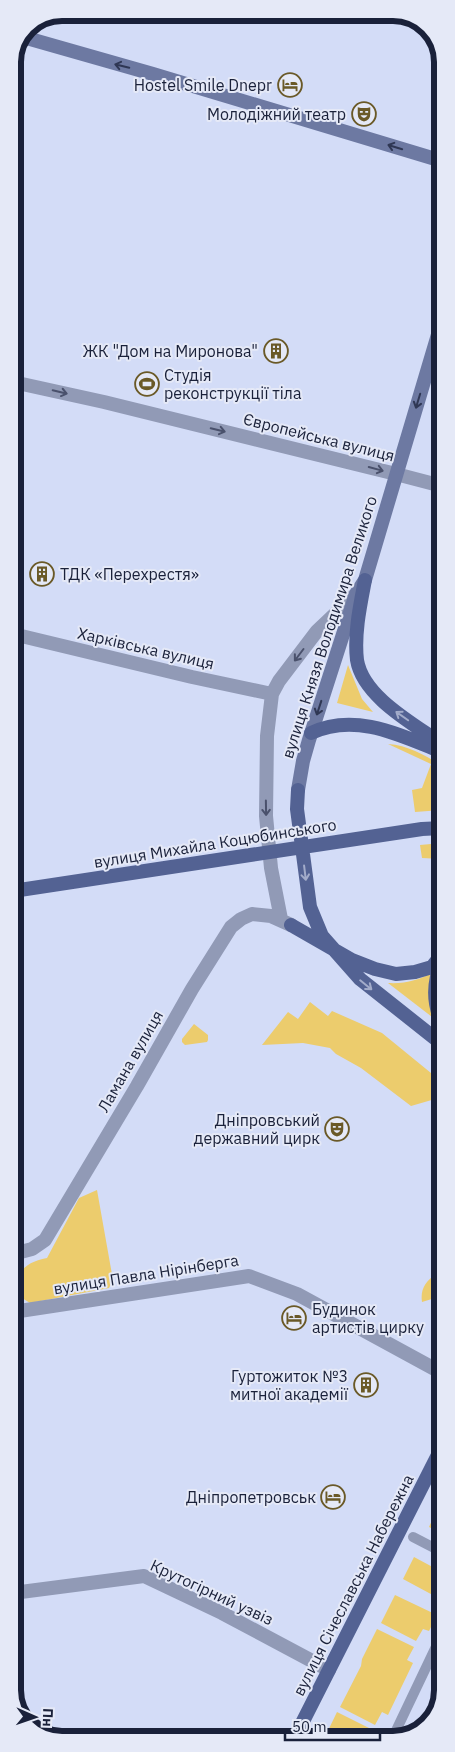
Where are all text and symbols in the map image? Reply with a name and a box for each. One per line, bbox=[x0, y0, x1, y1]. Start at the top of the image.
one-way arrow bbox=[114, 61, 130, 70]
hotel icon: Hostel Smile Dnepr bbox=[277, 72, 303, 98]
place label: Hostel Smile Dnepr bbox=[134, 75, 272, 95]
theatre icon: Молодіжний театр bbox=[351, 101, 377, 127]
place label: Молодіжний театр bbox=[207, 104, 346, 124]
one-way arrow bbox=[387, 141, 403, 151]
building icon: ЖК "Дом на Миронова" bbox=[263, 338, 289, 364]
place label: ЖК "Дом на Миронова" bbox=[82, 341, 258, 361]
place label: Студія реконструкції тіла bbox=[164, 365, 302, 403]
sports icon: Студія реконструкції тіла bbox=[134, 371, 160, 397]
one-way arrow bbox=[52, 388, 68, 397]
one-way arrow bbox=[412, 393, 422, 409]
street label: Європейська вулиця bbox=[241, 409, 397, 465]
one-way arrow bbox=[210, 426, 226, 435]
one-way arrow bbox=[368, 465, 384, 474]
street label: вулиця Князя Володимира Великого bbox=[277, 493, 381, 761]
building icon: ТДК «Перехрестя» bbox=[29, 561, 55, 587]
place label: ТДК «Перехрестя» bbox=[60, 564, 199, 584]
street label: Харківська вулиця bbox=[76, 623, 216, 673]
one-way arrow bbox=[294, 648, 304, 662]
one-way arrow bbox=[314, 700, 324, 716]
one-way arrow bbox=[395, 711, 409, 721]
one-way arrow bbox=[261, 800, 271, 816]
street label: вулиця Михайла Коцюбинського bbox=[92, 814, 338, 872]
one-way arrow bbox=[300, 865, 310, 881]
one-way arrow bbox=[360, 979, 373, 990]
street label: Ламана вулиця bbox=[93, 1007, 167, 1115]
place label: Дніпровський державний цирк bbox=[194, 1110, 320, 1148]
theatre icon: Дніпровський державний цирк bbox=[324, 1116, 350, 1142]
street label: вулиця Павла Нірінберга bbox=[52, 1249, 240, 1299]
place label: Будинок артистів цирку bbox=[312, 1299, 424, 1337]
hotel icon: Будинок артистів цирку bbox=[281, 1305, 307, 1331]
place label: Гуртожиток №3 митної академії bbox=[230, 1366, 349, 1404]
building icon: Гуртожиток №3 митної академії bbox=[353, 1372, 379, 1398]
street label: вулиця Січеславська Набережна bbox=[288, 1470, 418, 1699]
hotel icon: Дніпропетровськ bbox=[320, 1484, 346, 1510]
place label: Дніпропетровськ bbox=[186, 1487, 316, 1507]
street label: Крутогірний узвіз bbox=[147, 1555, 277, 1629]
north arrow bbox=[10, 1692, 60, 1742]
text: Пн bbox=[39, 1708, 57, 1727]
scale bar bbox=[285, 1710, 380, 1742]
text: 50 m bbox=[292, 1717, 327, 1736]

